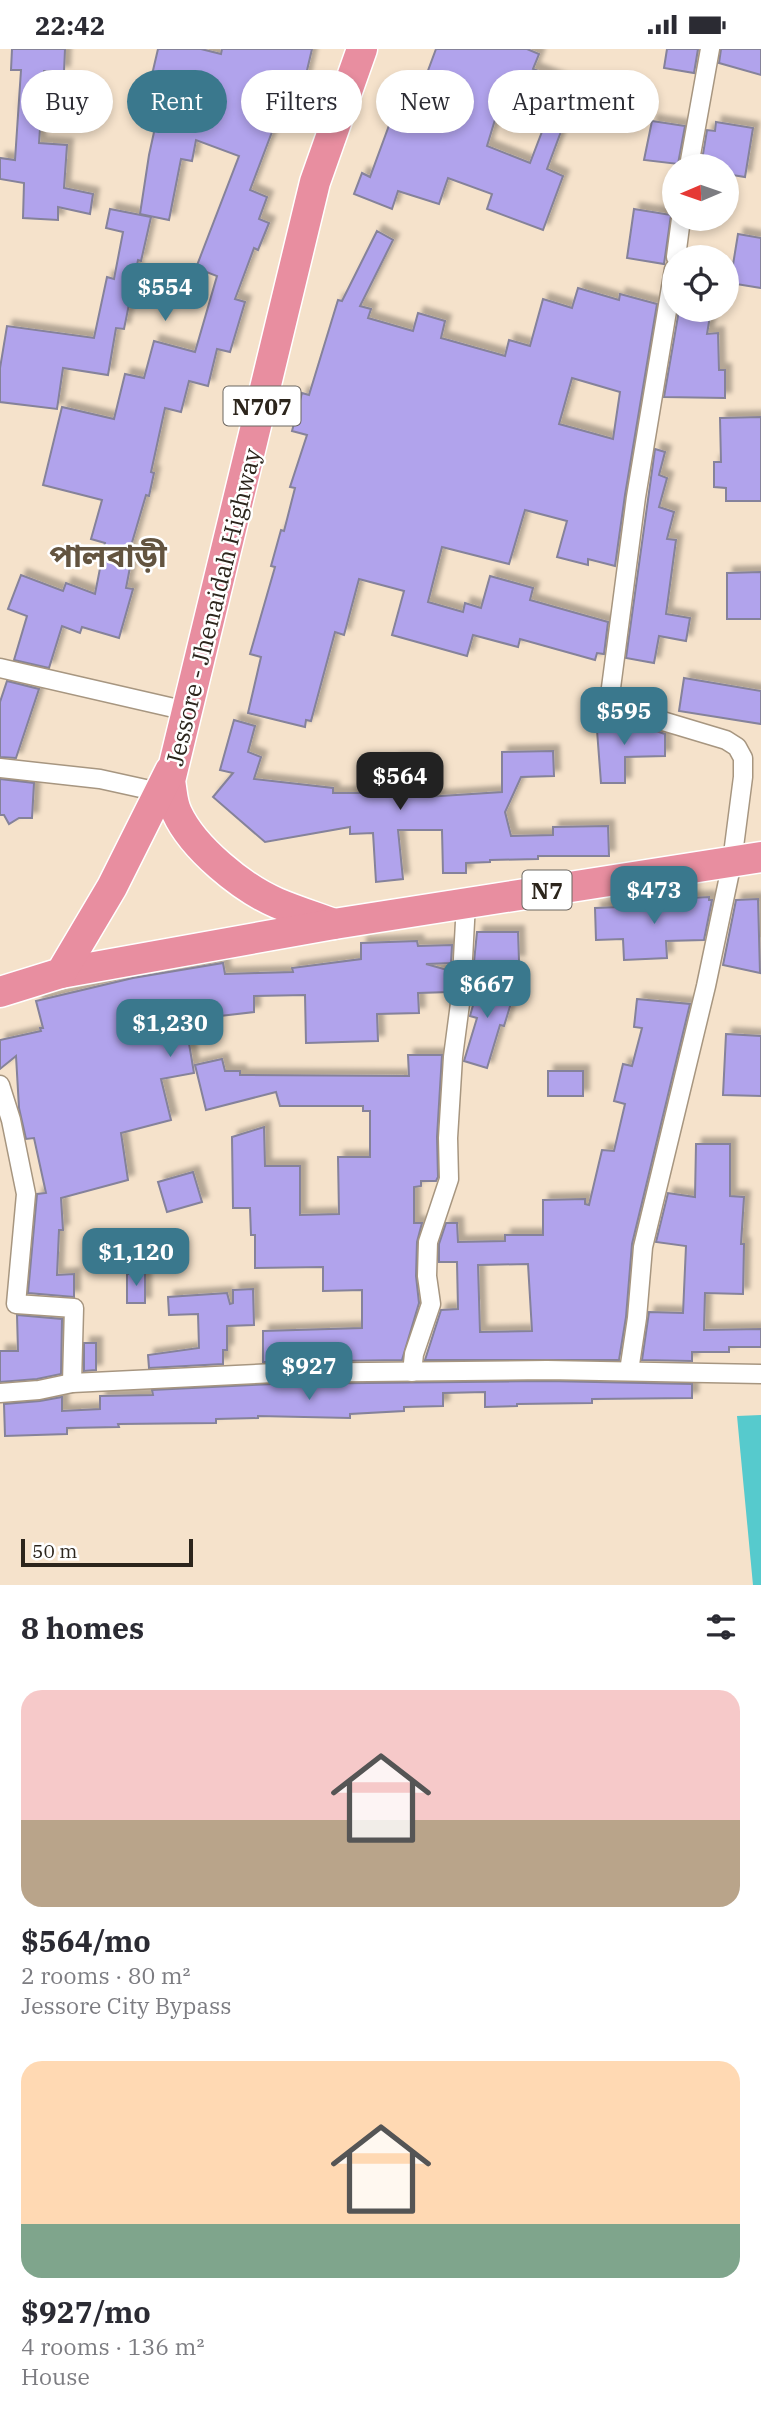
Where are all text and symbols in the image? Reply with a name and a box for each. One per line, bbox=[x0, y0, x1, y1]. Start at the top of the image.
text: 22:42 bbox=[35, 8, 105, 42]
chip: Buy bbox=[21, 70, 113, 133]
chip: Rent bbox=[127, 70, 227, 133]
chip: Filters bbox=[241, 70, 362, 133]
chip: New bbox=[376, 70, 474, 133]
chip: Apartment bbox=[488, 70, 659, 133]
north arrow bbox=[662, 154, 738, 231]
map controls bbox=[662, 154, 739, 322]
button: locate bbox=[662, 245, 739, 322]
pin: $554 bbox=[124, 264, 206, 323]
text: $554 bbox=[137, 271, 193, 301]
road number: N707 bbox=[224, 387, 300, 425]
street label: Jessore - Jhenaidah Highway bbox=[158, 445, 268, 769]
district label: পালবাড়ী bbox=[49, 534, 168, 576]
pin: $595 bbox=[583, 687, 665, 747]
text: $595 bbox=[596, 695, 652, 725]
pin: $564 bbox=[359, 753, 441, 812]
text: $564 bbox=[372, 760, 428, 790]
pin: $473 bbox=[613, 867, 695, 926]
road number: N7 bbox=[522, 870, 572, 909]
text: $473 bbox=[626, 874, 682, 904]
pin: $667 bbox=[446, 961, 528, 1020]
text: $667 bbox=[459, 968, 515, 998]
pin: $1,230 bbox=[113, 999, 227, 1059]
text: $1,230 bbox=[132, 1007, 208, 1037]
pin: $1,120 bbox=[79, 1229, 193, 1288]
text: $1,120 bbox=[98, 1236, 174, 1266]
pin: $927 bbox=[268, 1343, 350, 1402]
text: $927 bbox=[281, 1350, 337, 1380]
scale bar bbox=[21, 1536, 192, 1568]
text: 50 m bbox=[32, 1539, 77, 1563]
text: 8 homes bbox=[21, 1608, 144, 1647]
icon: filters bbox=[702, 1608, 740, 1646]
icon: home bbox=[318, 1735, 444, 1861]
text: $564/mo bbox=[21, 1921, 151, 1960]
text: 2 rooms · 80 m² bbox=[21, 1960, 191, 1990]
text: Jessore City Bypass bbox=[21, 1990, 231, 2020]
icon: home bbox=[318, 2106, 444, 2232]
text: $927/mo bbox=[21, 2292, 151, 2331]
text: 4 rooms · 136 m² bbox=[21, 2331, 204, 2361]
text: House bbox=[21, 2361, 90, 2391]

